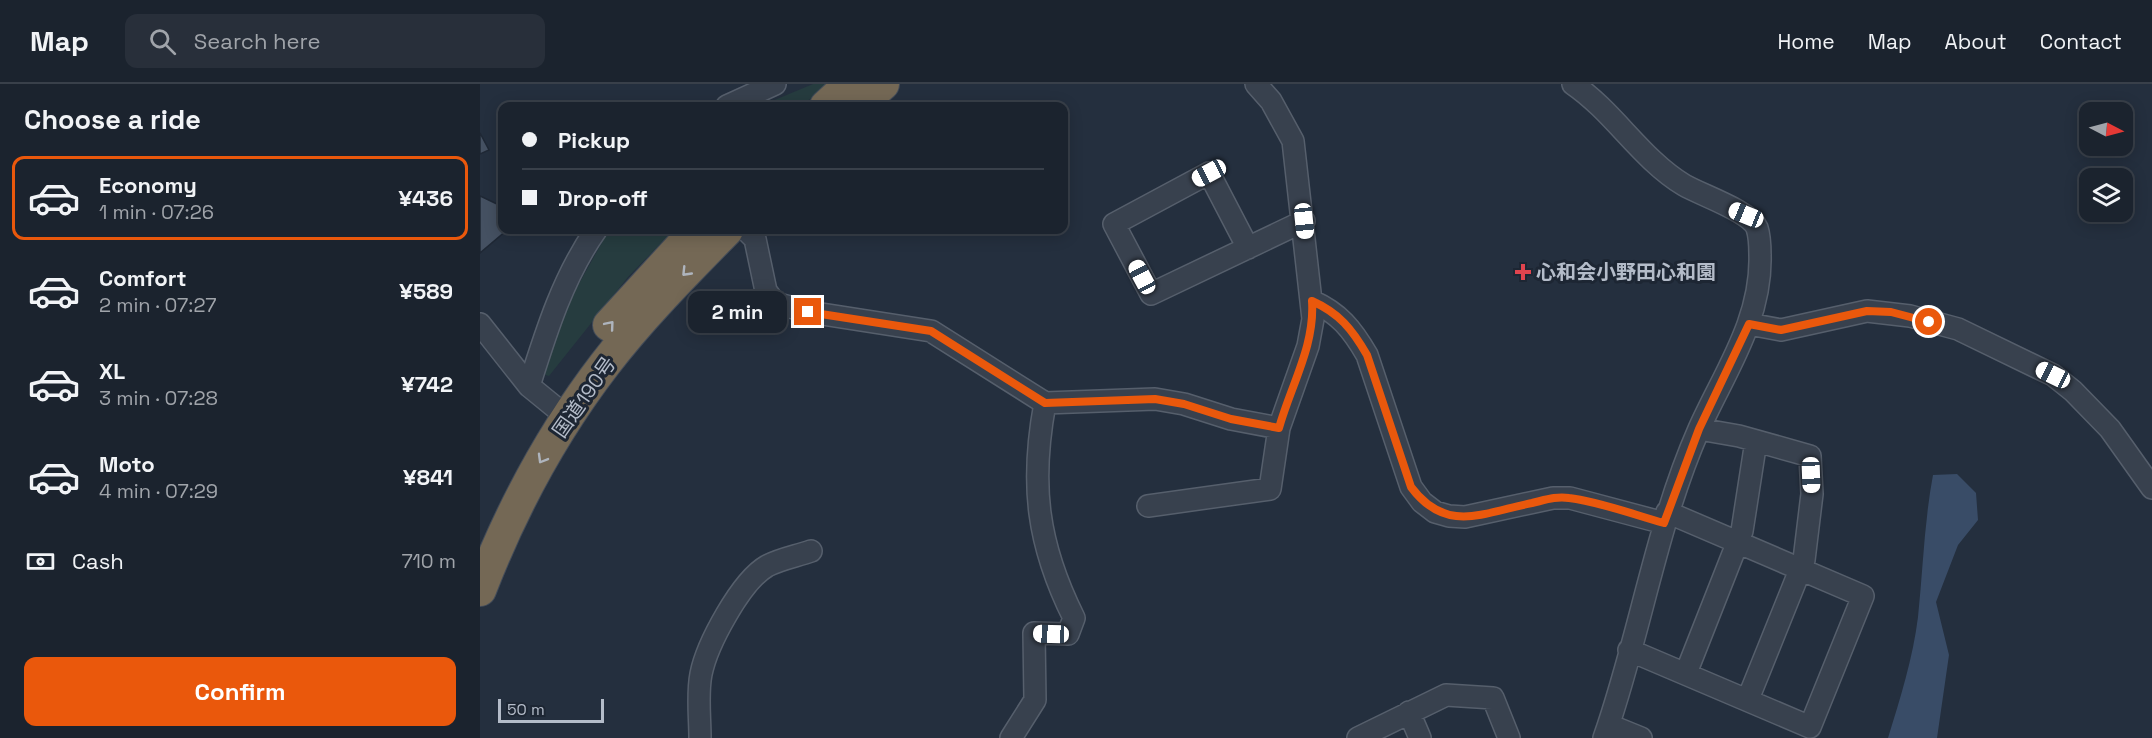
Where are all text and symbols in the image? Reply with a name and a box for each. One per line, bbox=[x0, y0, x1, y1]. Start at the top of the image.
search box bbox=[125, 14, 545, 68]
text: Map bbox=[30, 23, 89, 59]
icon: search bbox=[146, 25, 179, 58]
text: Search here bbox=[194, 27, 321, 55]
text: Home bbox=[1777, 28, 1835, 55]
text: Map bbox=[1868, 28, 1912, 55]
text: About bbox=[1945, 28, 2007, 55]
text: Contact bbox=[2040, 28, 2122, 55]
text: Choose a ride bbox=[24, 102, 201, 137]
north arrow bbox=[2079, 102, 2133, 156]
map controls bbox=[2079, 102, 2133, 222]
text: Pickup bbox=[558, 126, 630, 154]
car bbox=[1189, 157, 1229, 189]
button: layers bbox=[2079, 168, 2133, 222]
icon: car bbox=[27, 171, 81, 225]
text: Economy bbox=[99, 171, 197, 199]
text: ¥436 bbox=[398, 184, 453, 212]
text: Drop-off bbox=[558, 184, 648, 212]
text: 1 min · 07:26 bbox=[99, 199, 214, 225]
car bbox=[1726, 200, 1766, 230]
car bbox=[1293, 202, 1315, 240]
car bbox=[1126, 257, 1158, 297]
place label: 心和会小野田心和園 bbox=[1536, 259, 1716, 285]
marker: 心和会小野田心和園 bbox=[1514, 263, 1532, 281]
icon: car bbox=[27, 264, 81, 318]
text: Comfort bbox=[99, 264, 187, 292]
one-way arrow bbox=[682, 265, 693, 275]
text: ¥589 bbox=[399, 277, 453, 305]
callout: 2 min bbox=[688, 291, 787, 333]
text: 2 min · 07:27 bbox=[99, 292, 217, 318]
route end bbox=[794, 298, 821, 325]
text: 2 min bbox=[712, 299, 763, 325]
route start bbox=[1915, 308, 1942, 335]
one-way arrow bbox=[602, 321, 613, 332]
street label: 国道190号 bbox=[547, 351, 621, 443]
icon: car bbox=[27, 357, 81, 411]
text: XL bbox=[99, 357, 125, 385]
car bbox=[2033, 359, 2073, 391]
text: ¥742 bbox=[401, 370, 453, 398]
text: 3 min · 07:28 bbox=[99, 385, 218, 411]
icon: car bbox=[27, 450, 81, 504]
text: Moto bbox=[99, 450, 155, 478]
one-way arrow bbox=[538, 453, 550, 463]
car bbox=[1801, 457, 1821, 493]
text: ¥841 bbox=[403, 463, 453, 491]
text: 4 min · 07:29 bbox=[99, 478, 218, 504]
icon: cash bbox=[24, 545, 57, 578]
text: Cash bbox=[72, 547, 124, 575]
text: 710 m bbox=[401, 548, 456, 574]
car bbox=[1033, 624, 1069, 644]
button: Confirm bbox=[24, 657, 456, 726]
scale bar bbox=[498, 696, 604, 724]
text: 50 m bbox=[507, 699, 545, 720]

